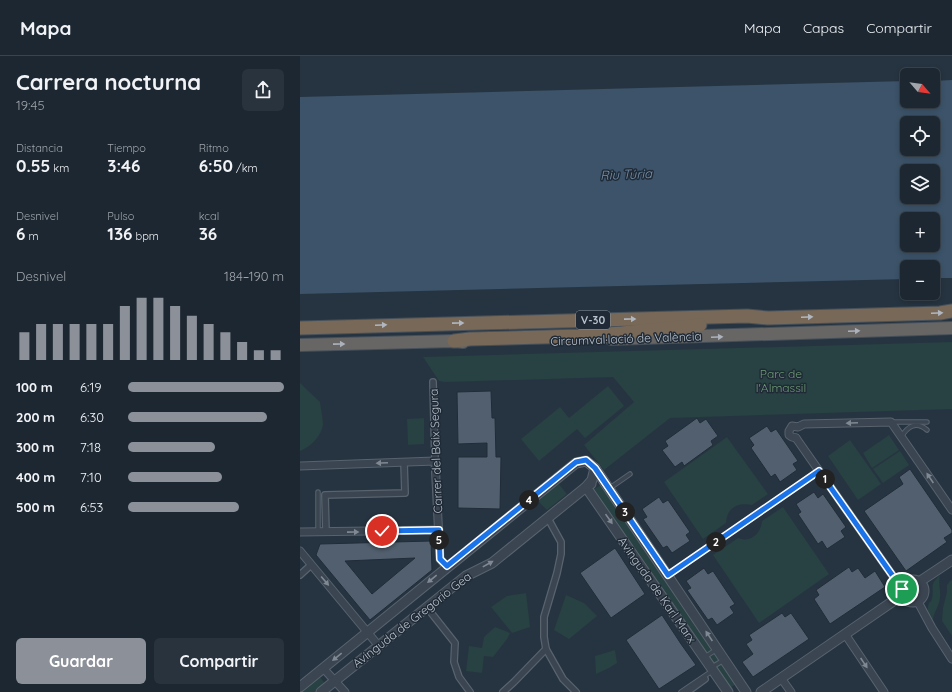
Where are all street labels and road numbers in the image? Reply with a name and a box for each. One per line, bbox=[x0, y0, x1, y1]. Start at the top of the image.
road number: V-30 bbox=[576, 311, 610, 329]
street label: Circumval·lació de València bbox=[550, 328, 702, 349]
street label: Carrer del Baix Segura bbox=[426, 388, 445, 514]
street label: Avinguda de Karl Marx bbox=[615, 534, 700, 646]
street label: Avinguda de Gregorio Gea bbox=[349, 569, 474, 671]

